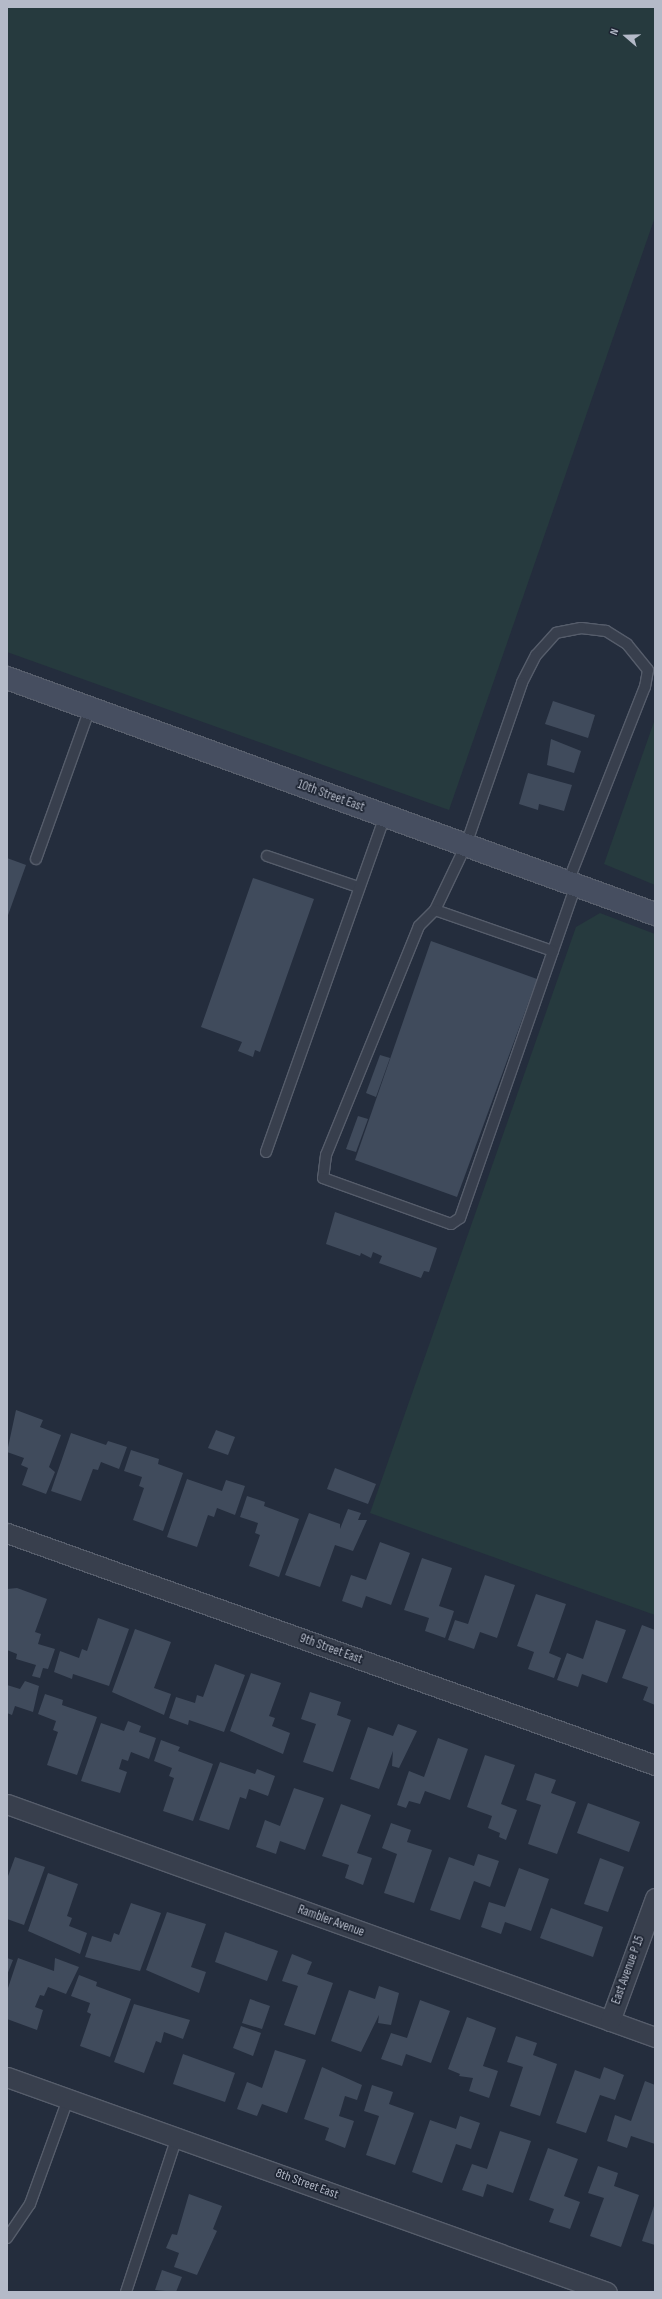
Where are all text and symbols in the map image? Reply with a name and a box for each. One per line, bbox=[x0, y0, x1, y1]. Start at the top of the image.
north arrow bbox=[606, 16, 646, 56]
text: N bbox=[607, 27, 621, 37]
street label: 10th Street East bbox=[295, 777, 367, 815]
street label: 9th Street East bbox=[297, 1630, 365, 1668]
street label: Rambler Avenue bbox=[296, 1902, 366, 1940]
street label: East Avenue P 15 bbox=[608, 1933, 648, 2007]
street label: 8th Street East bbox=[274, 2165, 340, 2203]

